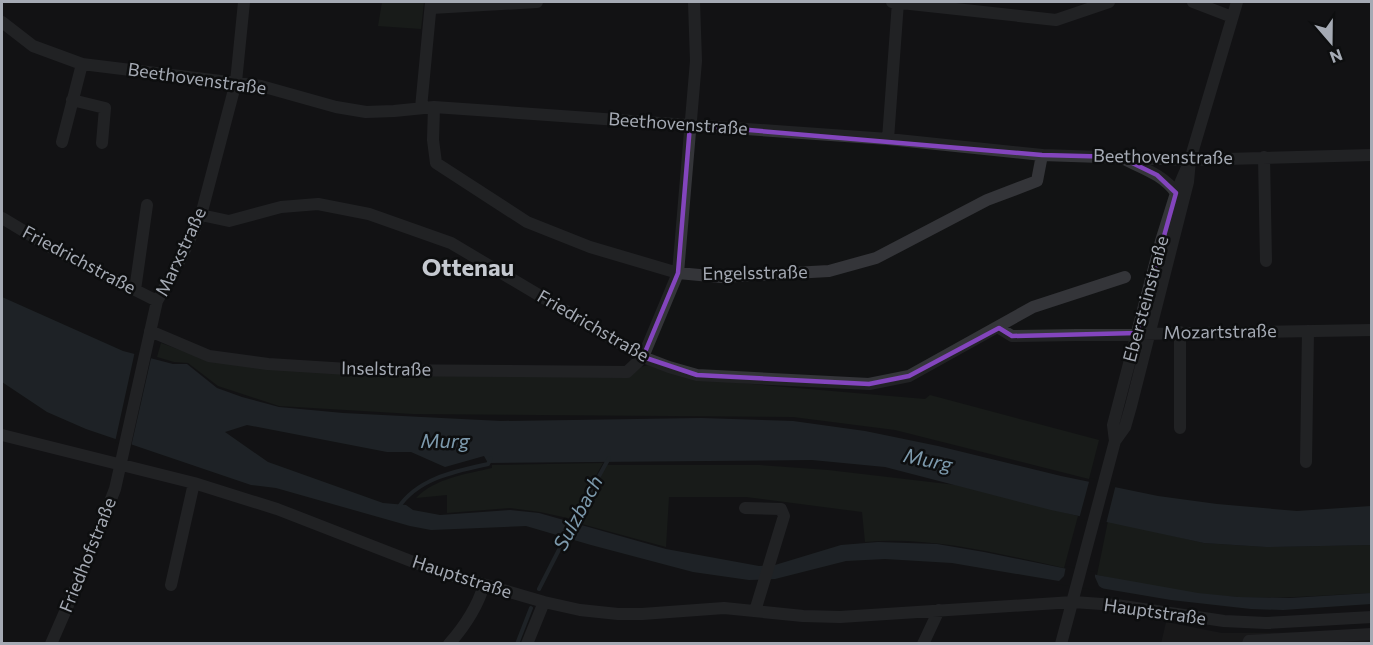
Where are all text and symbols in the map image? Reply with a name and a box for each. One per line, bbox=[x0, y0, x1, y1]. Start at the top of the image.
north arrow bbox=[1301, 12, 1361, 72]
text: N bbox=[1327, 46, 1345, 68]
street label: Beethovenstraße bbox=[126, 57, 268, 99]
street label: Beethovenstraße bbox=[608, 107, 749, 139]
street label: Beethovenstraße bbox=[1093, 144, 1233, 168]
street label: Marxstraße bbox=[150, 204, 210, 300]
street label: Friedrichstraße bbox=[19, 220, 140, 298]
street label: Ebersteinstraße bbox=[1118, 233, 1172, 364]
district label: Ottenau bbox=[422, 252, 514, 281]
street label: Engelsstraße bbox=[702, 260, 808, 284]
street label: Friedrichstraße bbox=[534, 284, 653, 366]
street label: Mozartstraße bbox=[1163, 319, 1277, 343]
street label: Inselstraße bbox=[341, 356, 431, 380]
water label: Murg bbox=[420, 428, 471, 452]
water label: Murg bbox=[902, 442, 956, 476]
water label: Sulzbach bbox=[547, 471, 607, 554]
street label: Friedhofstraße bbox=[54, 494, 120, 615]
street label: Hauptstraße bbox=[410, 550, 515, 602]
street label: Hauptstraße bbox=[1103, 593, 1208, 629]

